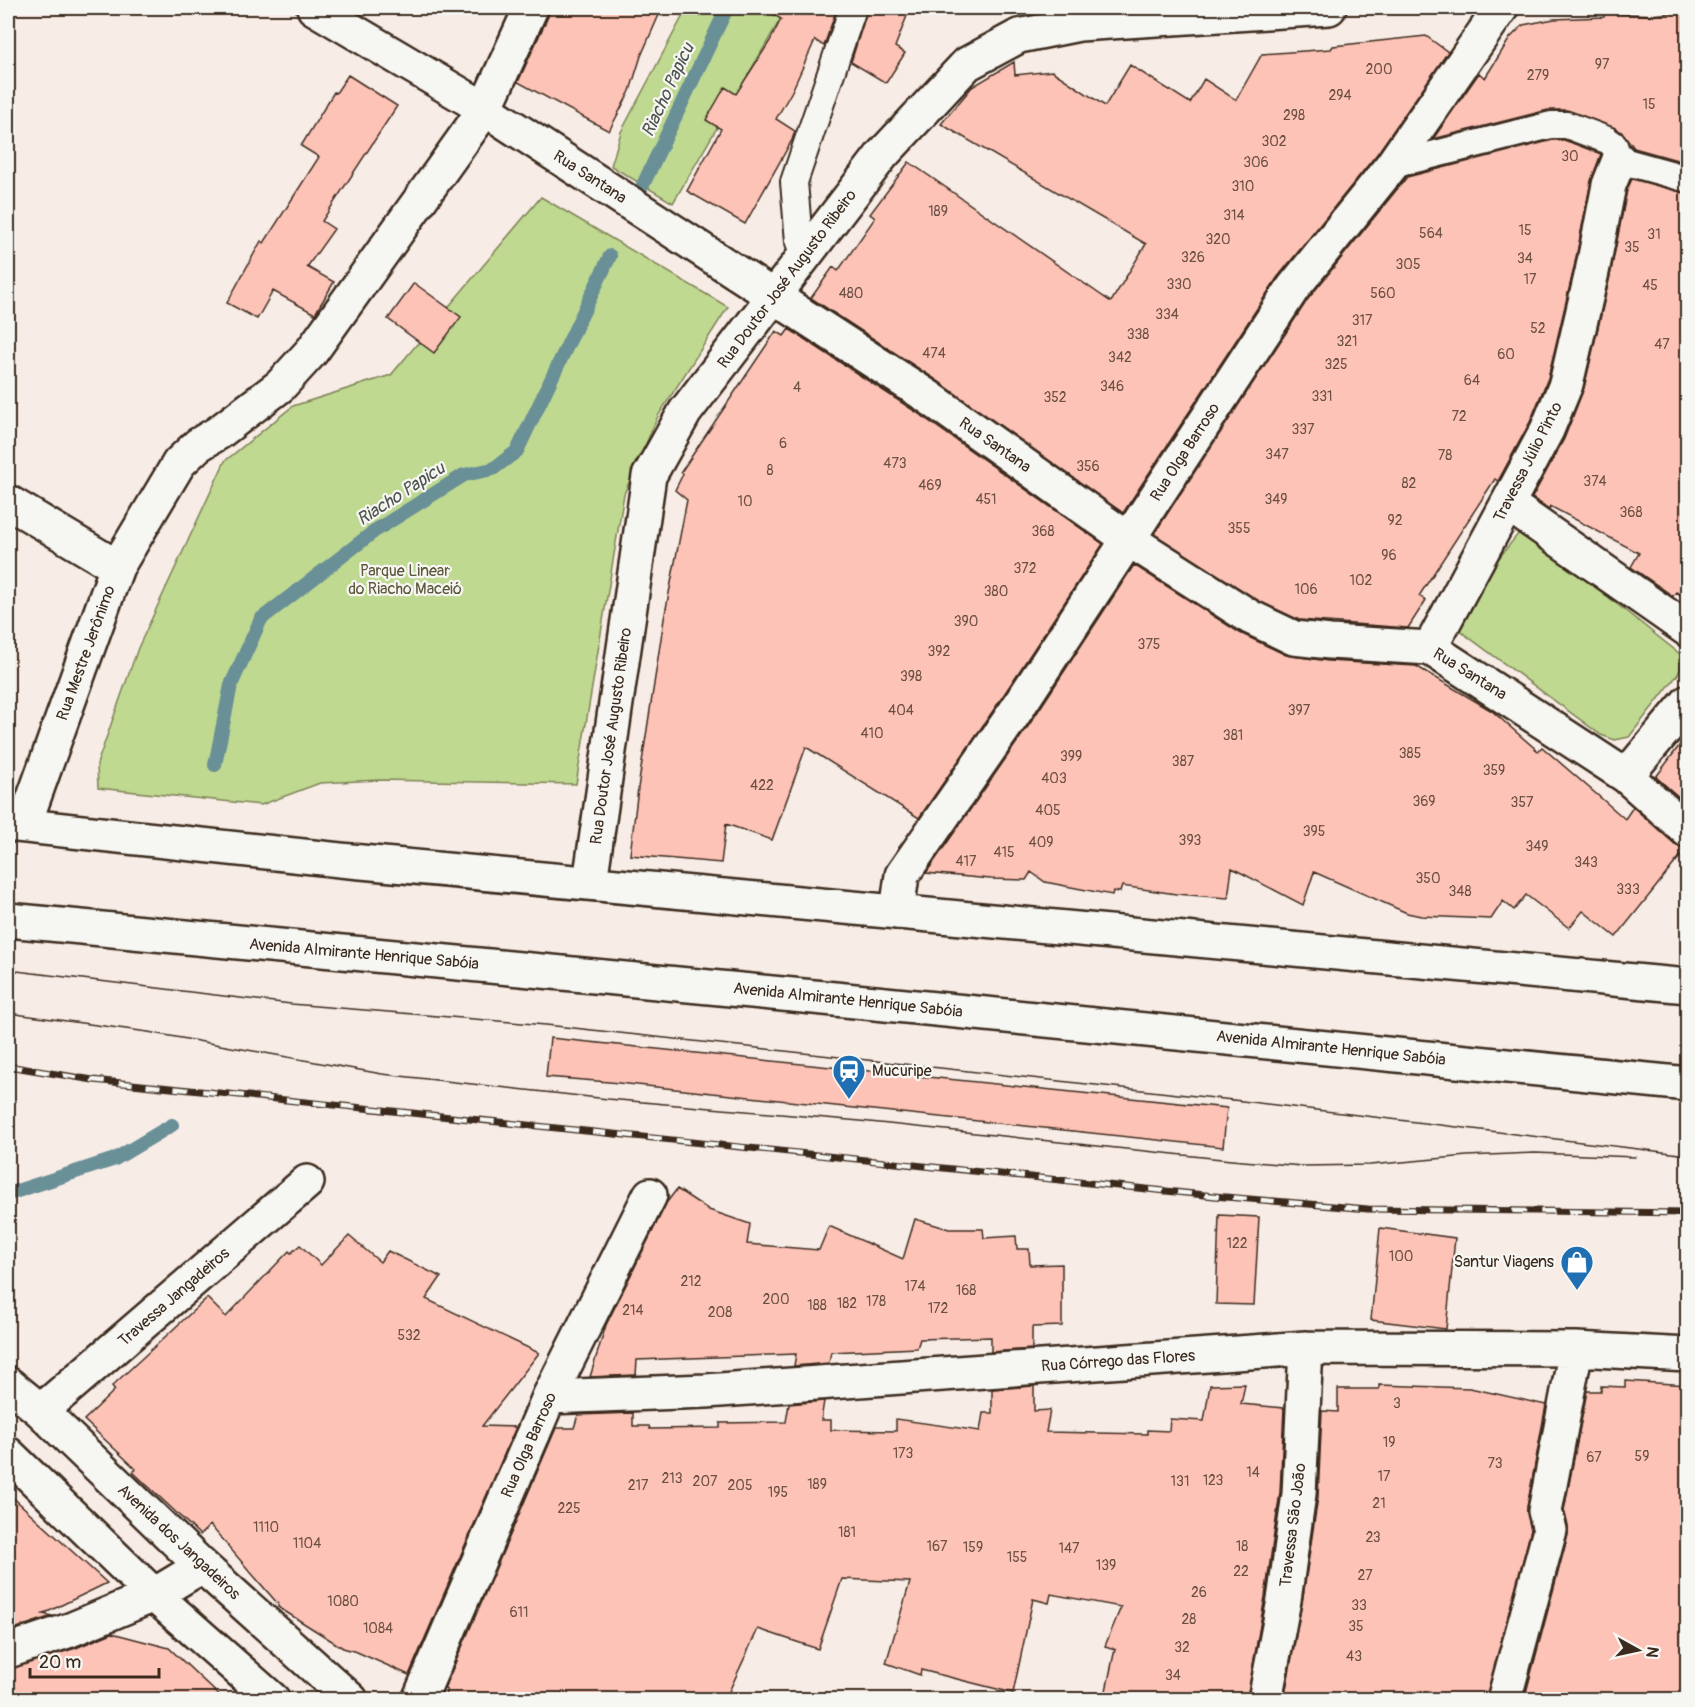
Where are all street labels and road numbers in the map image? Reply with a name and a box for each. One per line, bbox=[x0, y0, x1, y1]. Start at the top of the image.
street label: Rua Santana bbox=[550, 146, 630, 208]
street label: Rua Doutor José Augusto Ribeiro bbox=[713, 185, 861, 372]
street label: Travessa Júlio Pinto bbox=[1489, 398, 1567, 525]
street label: Rua Olga Barroso bbox=[1146, 399, 1224, 505]
street label: Rua Santana bbox=[955, 413, 1035, 477]
street label: Rua Mestre Jerônimo bbox=[52, 582, 120, 723]
street label: Rua Doutor José Augusto Ribeiro bbox=[586, 626, 636, 846]
street label: Rua Santana bbox=[1429, 643, 1511, 705]
street label: Avenida Almirante Henrique Sabóia bbox=[248, 934, 480, 974]
street label: Avenida Almirante Henrique Sabóia bbox=[732, 978, 964, 1022]
street label: Avenida Almirante Henrique Sabóia bbox=[1215, 1026, 1447, 1070]
street label: Travessa Jangadeiros bbox=[114, 1243, 234, 1351]
street label: Rua Córrego das Flores bbox=[1040, 1346, 1196, 1376]
street label: Rua Olga Barroso bbox=[497, 1389, 561, 1501]
street label: Travessa São João bbox=[1275, 1462, 1311, 1588]
street label: Avenida dos Jangadeiros bbox=[113, 1480, 245, 1604]

